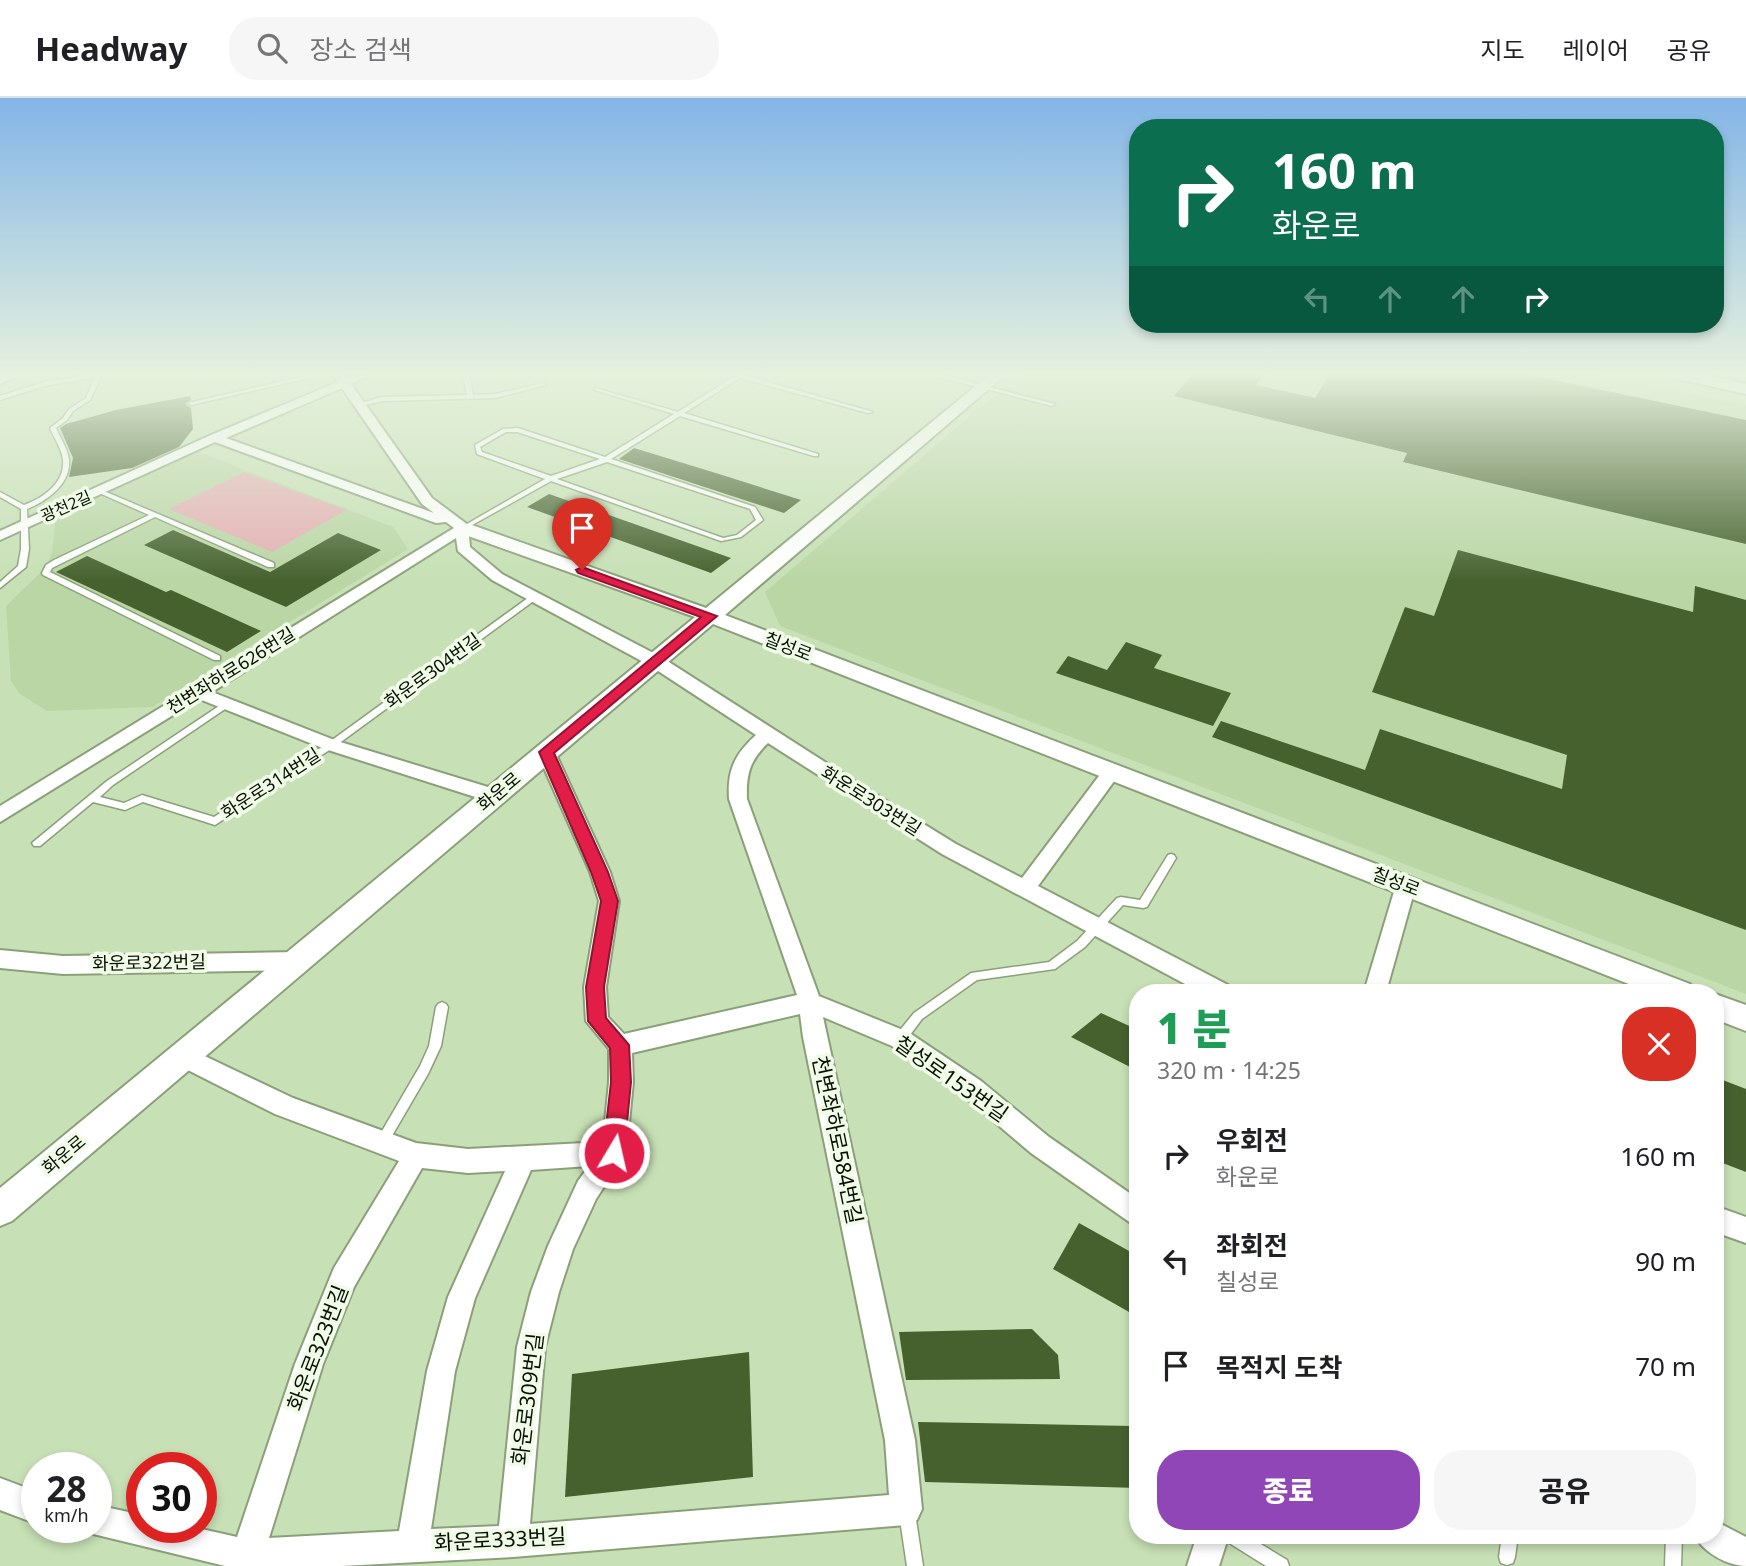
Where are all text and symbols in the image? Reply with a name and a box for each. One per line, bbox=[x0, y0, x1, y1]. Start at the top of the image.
search box bbox=[229, 17, 719, 80]
text: Headway bbox=[35, 26, 187, 71]
icon: search bbox=[253, 29, 291, 67]
text: 장소 검색 bbox=[309, 31, 412, 67]
text: 지도 bbox=[1480, 33, 1525, 66]
text: 레이어 bbox=[1563, 33, 1629, 66]
text: 공유 bbox=[1667, 33, 1711, 66]
text: 160 m bbox=[1272, 137, 1417, 203]
icon: right bbox=[1157, 147, 1248, 238]
text: 화운로 bbox=[1272, 203, 1360, 246]
icon: left bbox=[1298, 280, 1336, 318]
icon: ahead bbox=[1371, 280, 1409, 318]
icon: ahead bbox=[1444, 280, 1482, 318]
icon: right bbox=[1517, 280, 1555, 318]
street label: 광천2길 bbox=[37, 485, 95, 527]
pin bbox=[552, 498, 612, 570]
icon: arrive bbox=[563, 509, 601, 547]
street label: 천변좌하로626번길 bbox=[162, 621, 299, 719]
street label: 칠성로 bbox=[761, 626, 816, 666]
street label: 화운로304번길 bbox=[379, 627, 485, 713]
street label: 화운로314번길 bbox=[216, 742, 325, 824]
street label: 화운로303번길 bbox=[817, 760, 926, 840]
street label: 화운로 bbox=[472, 766, 525, 816]
street label: 칠성로 bbox=[1369, 861, 1424, 901]
street label: 화운로322번길 bbox=[92, 949, 206, 975]
text: 1 분 bbox=[1157, 999, 1231, 1056]
button: close bbox=[1622, 1007, 1696, 1081]
street label: 칠성로153번길 bbox=[889, 1029, 1014, 1128]
street label: 천변좌하로584번길 bbox=[806, 1053, 869, 1226]
text: 320 m · 14:25 bbox=[1157, 1054, 1301, 1086]
position arrow bbox=[577, 1116, 651, 1190]
text: 우회전 bbox=[1216, 1122, 1288, 1158]
street label: 화운로 bbox=[37, 1129, 90, 1179]
icon: right bbox=[1157, 1137, 1195, 1175]
text: 160 m bbox=[1620, 1138, 1696, 1174]
text: 화운로 bbox=[1216, 1160, 1279, 1192]
text: 좌회전 bbox=[1216, 1227, 1288, 1263]
icon: left bbox=[1157, 1242, 1195, 1280]
text: 90 m bbox=[1635, 1243, 1696, 1279]
text: 칠성로 bbox=[1216, 1265, 1279, 1297]
street label: 화운로323번길 bbox=[280, 1281, 354, 1415]
street label: 화운로309번길 bbox=[505, 1331, 549, 1466]
icon: arrive bbox=[1157, 1347, 1195, 1385]
text: 70 m bbox=[1635, 1348, 1696, 1384]
text: 목적지 도착 bbox=[1216, 1349, 1342, 1385]
button: 종료 bbox=[1157, 1450, 1420, 1530]
button: 공유 bbox=[1434, 1450, 1696, 1530]
speed limit sign: 30 bbox=[126, 1452, 217, 1543]
text: 28 bbox=[46, 1465, 87, 1512]
text: km/h bbox=[44, 1503, 89, 1527]
street label: 화운로333번길 bbox=[433, 1522, 567, 1556]

